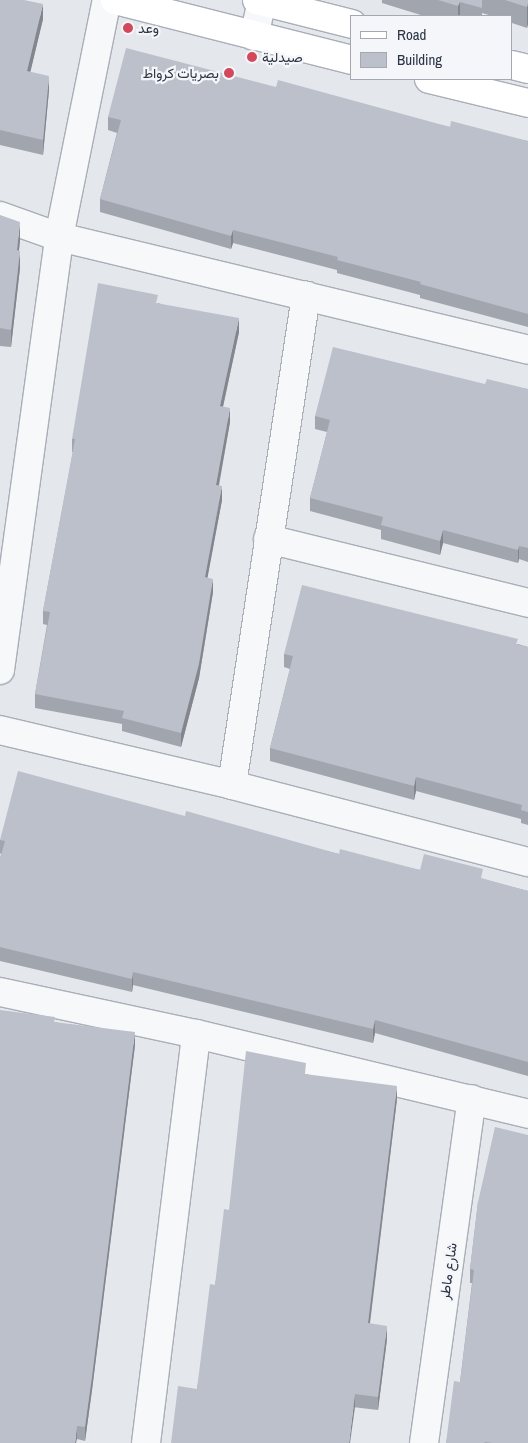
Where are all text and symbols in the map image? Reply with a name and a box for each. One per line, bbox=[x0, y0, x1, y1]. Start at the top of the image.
legend bbox=[350, 15, 513, 80]
place label: وعد bbox=[138, 20, 159, 36]
marker: وعد bbox=[122, 22, 134, 34]
text: Road bbox=[397, 24, 426, 45]
place label: صيدلية bbox=[262, 49, 303, 65]
text: Building bbox=[397, 49, 442, 70]
marker: صيدلية bbox=[246, 51, 258, 63]
place label: بصريات كرواط bbox=[143, 65, 219, 81]
marker: بصريات كرواط bbox=[223, 67, 235, 79]
street label: شارع ماطر bbox=[436, 1242, 460, 1300]

